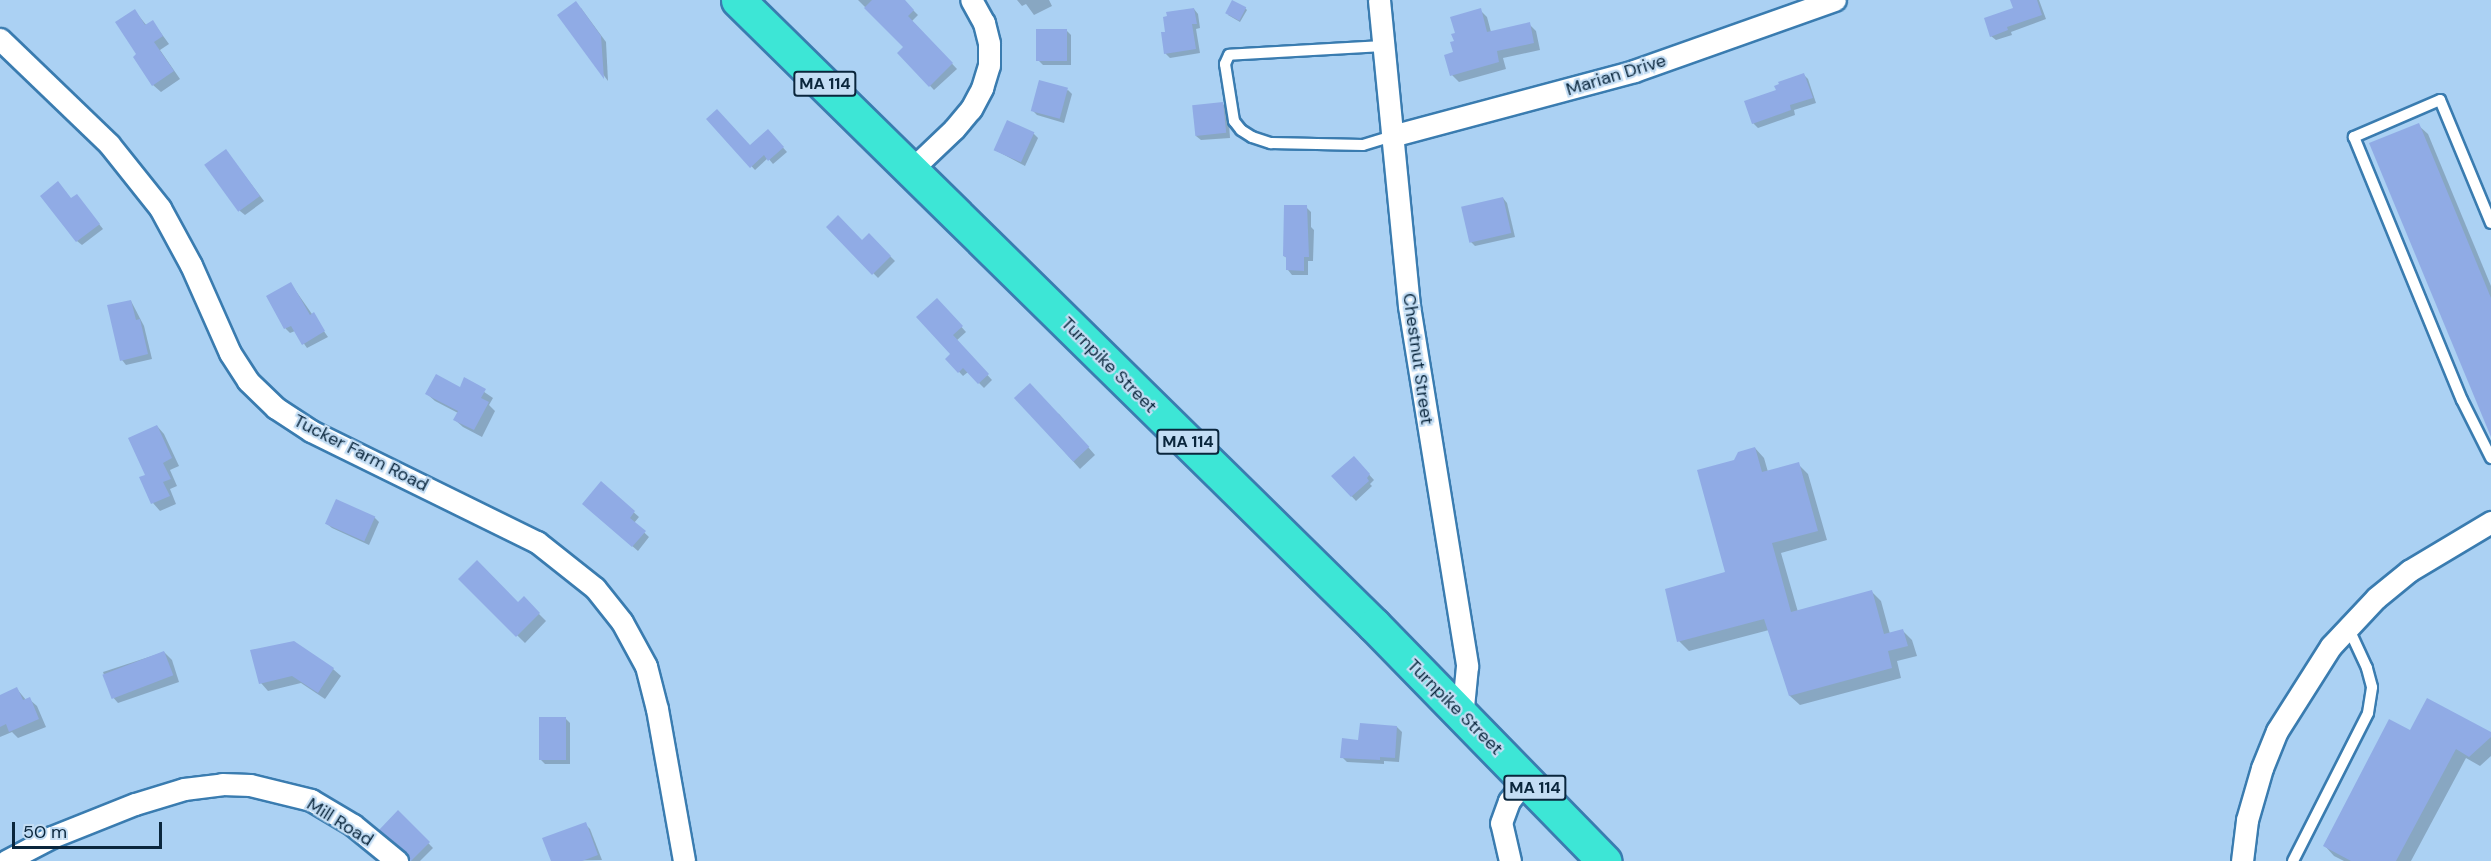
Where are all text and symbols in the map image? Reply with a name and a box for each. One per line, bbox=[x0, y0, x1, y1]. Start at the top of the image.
street label: Marian Drive bbox=[1563, 50, 1669, 100]
road number: MA 114 bbox=[792, 71, 858, 97]
street label: Chestnut Street bbox=[1398, 292, 1438, 426]
street label: Turnpike Street bbox=[1057, 313, 1161, 417]
street label: Tucker Farm Road bbox=[290, 410, 432, 496]
road number: MA 114 bbox=[1155, 429, 1221, 455]
street label: Turnpike Street bbox=[1403, 655, 1507, 759]
road number: MA 114 bbox=[1502, 775, 1568, 801]
street label: Mill Road bbox=[303, 793, 377, 851]
scale bar bbox=[15, 810, 165, 848]
text: 50 m bbox=[23, 820, 67, 844]

